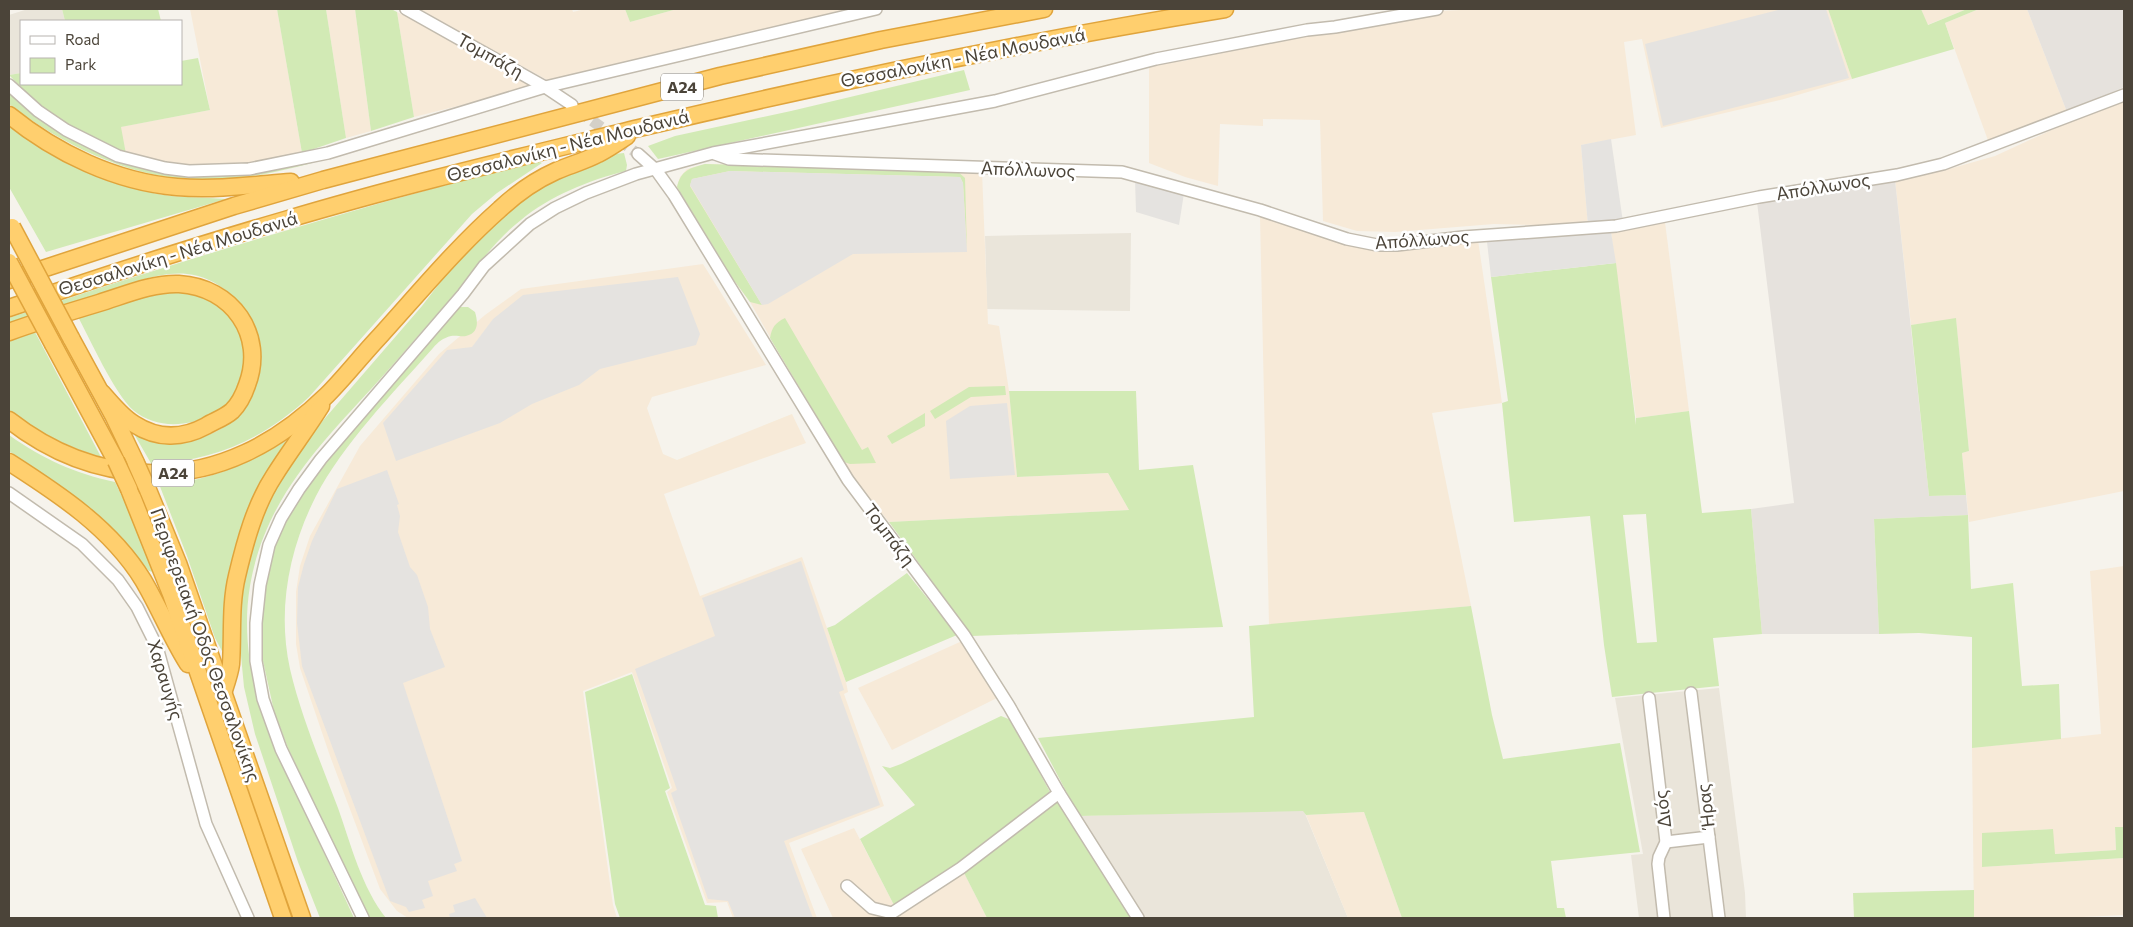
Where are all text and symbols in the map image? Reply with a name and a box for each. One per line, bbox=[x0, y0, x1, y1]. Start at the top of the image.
legend bbox=[20, 20, 182, 85]
street label: Θεσσαλονίκη - Νέα Μουδανιά bbox=[839, 22, 1087, 92]
street label: Τομπάζη bbox=[454, 28, 527, 82]
text: Road bbox=[65, 30, 100, 48]
text: Park bbox=[65, 55, 96, 73]
road number: Α24 bbox=[661, 74, 703, 100]
street label: Θεσσαλονίκη - Νέα Μουδανιά bbox=[444, 104, 691, 186]
street label: Απόλλωνος bbox=[980, 156, 1076, 182]
street label: Απόλλωνος bbox=[1774, 168, 1871, 204]
street label: Θεσσαλονίκη - Νέα Μουδανιά bbox=[56, 206, 300, 300]
street label: Απόλλωνος bbox=[1374, 225, 1470, 253]
road number: Α24 bbox=[152, 459, 194, 486]
street label: Τομπάζη bbox=[859, 499, 920, 570]
street label: Περιφερειακή Οδός Θεσσαλονίκης bbox=[146, 505, 266, 784]
street label: Χαραυγής bbox=[143, 637, 189, 722]
street label: Ήρας bbox=[1691, 782, 1719, 832]
street label: Διός bbox=[1649, 789, 1675, 829]

